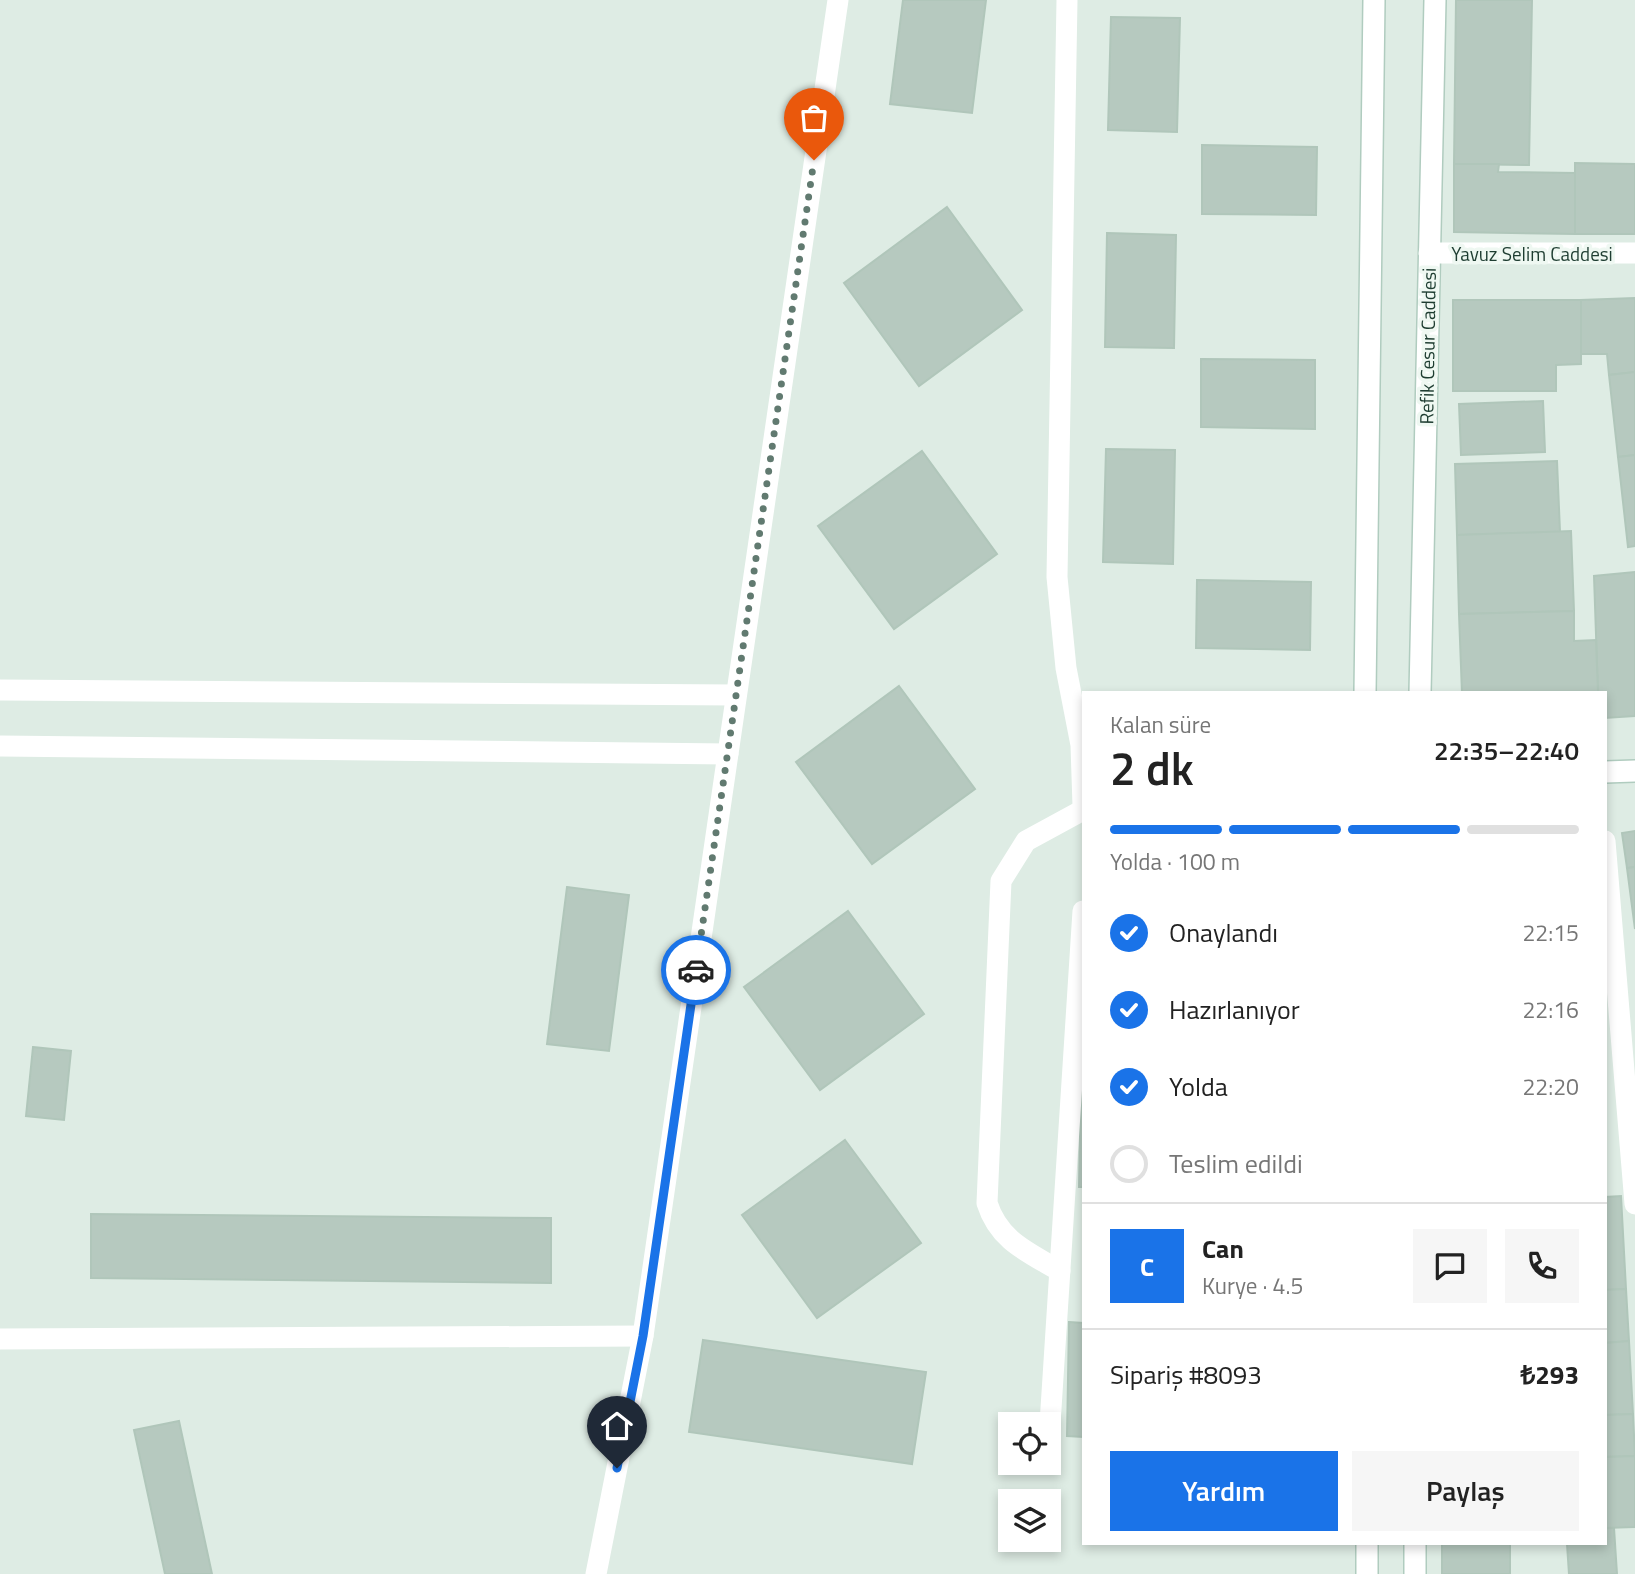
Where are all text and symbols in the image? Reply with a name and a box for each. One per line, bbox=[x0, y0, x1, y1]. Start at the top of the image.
pin bbox=[784, 88, 844, 160]
icon: bag bbox=[795, 99, 833, 137]
street label: Yavuz Selim Caddesi bbox=[1451, 239, 1613, 268]
street label: Refik Cesur Caddesi bbox=[1411, 267, 1443, 425]
text: Kalan süre bbox=[1110, 707, 1211, 742]
text: 22:35–22:40 bbox=[1434, 731, 1579, 770]
text: 2 dk bbox=[1110, 733, 1194, 803]
text: Yolda · 100 m bbox=[1110, 844, 1240, 879]
text: Onaylandı bbox=[1169, 913, 1278, 952]
icon: check bbox=[1110, 914, 1148, 952]
text: 22:15 bbox=[1522, 915, 1579, 950]
courier bbox=[661, 935, 731, 1005]
icon: car bbox=[677, 951, 715, 989]
text: Hazırlanıyor bbox=[1169, 990, 1300, 1029]
icon: check bbox=[1110, 991, 1148, 1029]
text: 22:16 bbox=[1522, 992, 1579, 1027]
text: Yolda bbox=[1169, 1067, 1228, 1106]
icon: check bbox=[1110, 1068, 1148, 1106]
text: 22:20 bbox=[1522, 1069, 1579, 1104]
text: Teslim edildi bbox=[1169, 1144, 1303, 1183]
text: Can bbox=[1202, 1229, 1244, 1268]
button: chat bbox=[1413, 1229, 1487, 1303]
button: phone bbox=[1505, 1229, 1579, 1303]
text: C bbox=[1140, 1247, 1154, 1286]
text: Kurye · 4.5 bbox=[1202, 1268, 1303, 1303]
text: Sipariş #8093 bbox=[1110, 1355, 1262, 1394]
text: ₺293 bbox=[1520, 1355, 1579, 1394]
pin bbox=[587, 1396, 647, 1468]
icon: home bbox=[598, 1407, 636, 1445]
map controls bbox=[998, 1412, 1061, 1552]
button: locate bbox=[998, 1412, 1061, 1475]
button: Yardım bbox=[1110, 1451, 1338, 1531]
button: Paylaş bbox=[1352, 1451, 1579, 1531]
button: layers bbox=[998, 1489, 1061, 1552]

